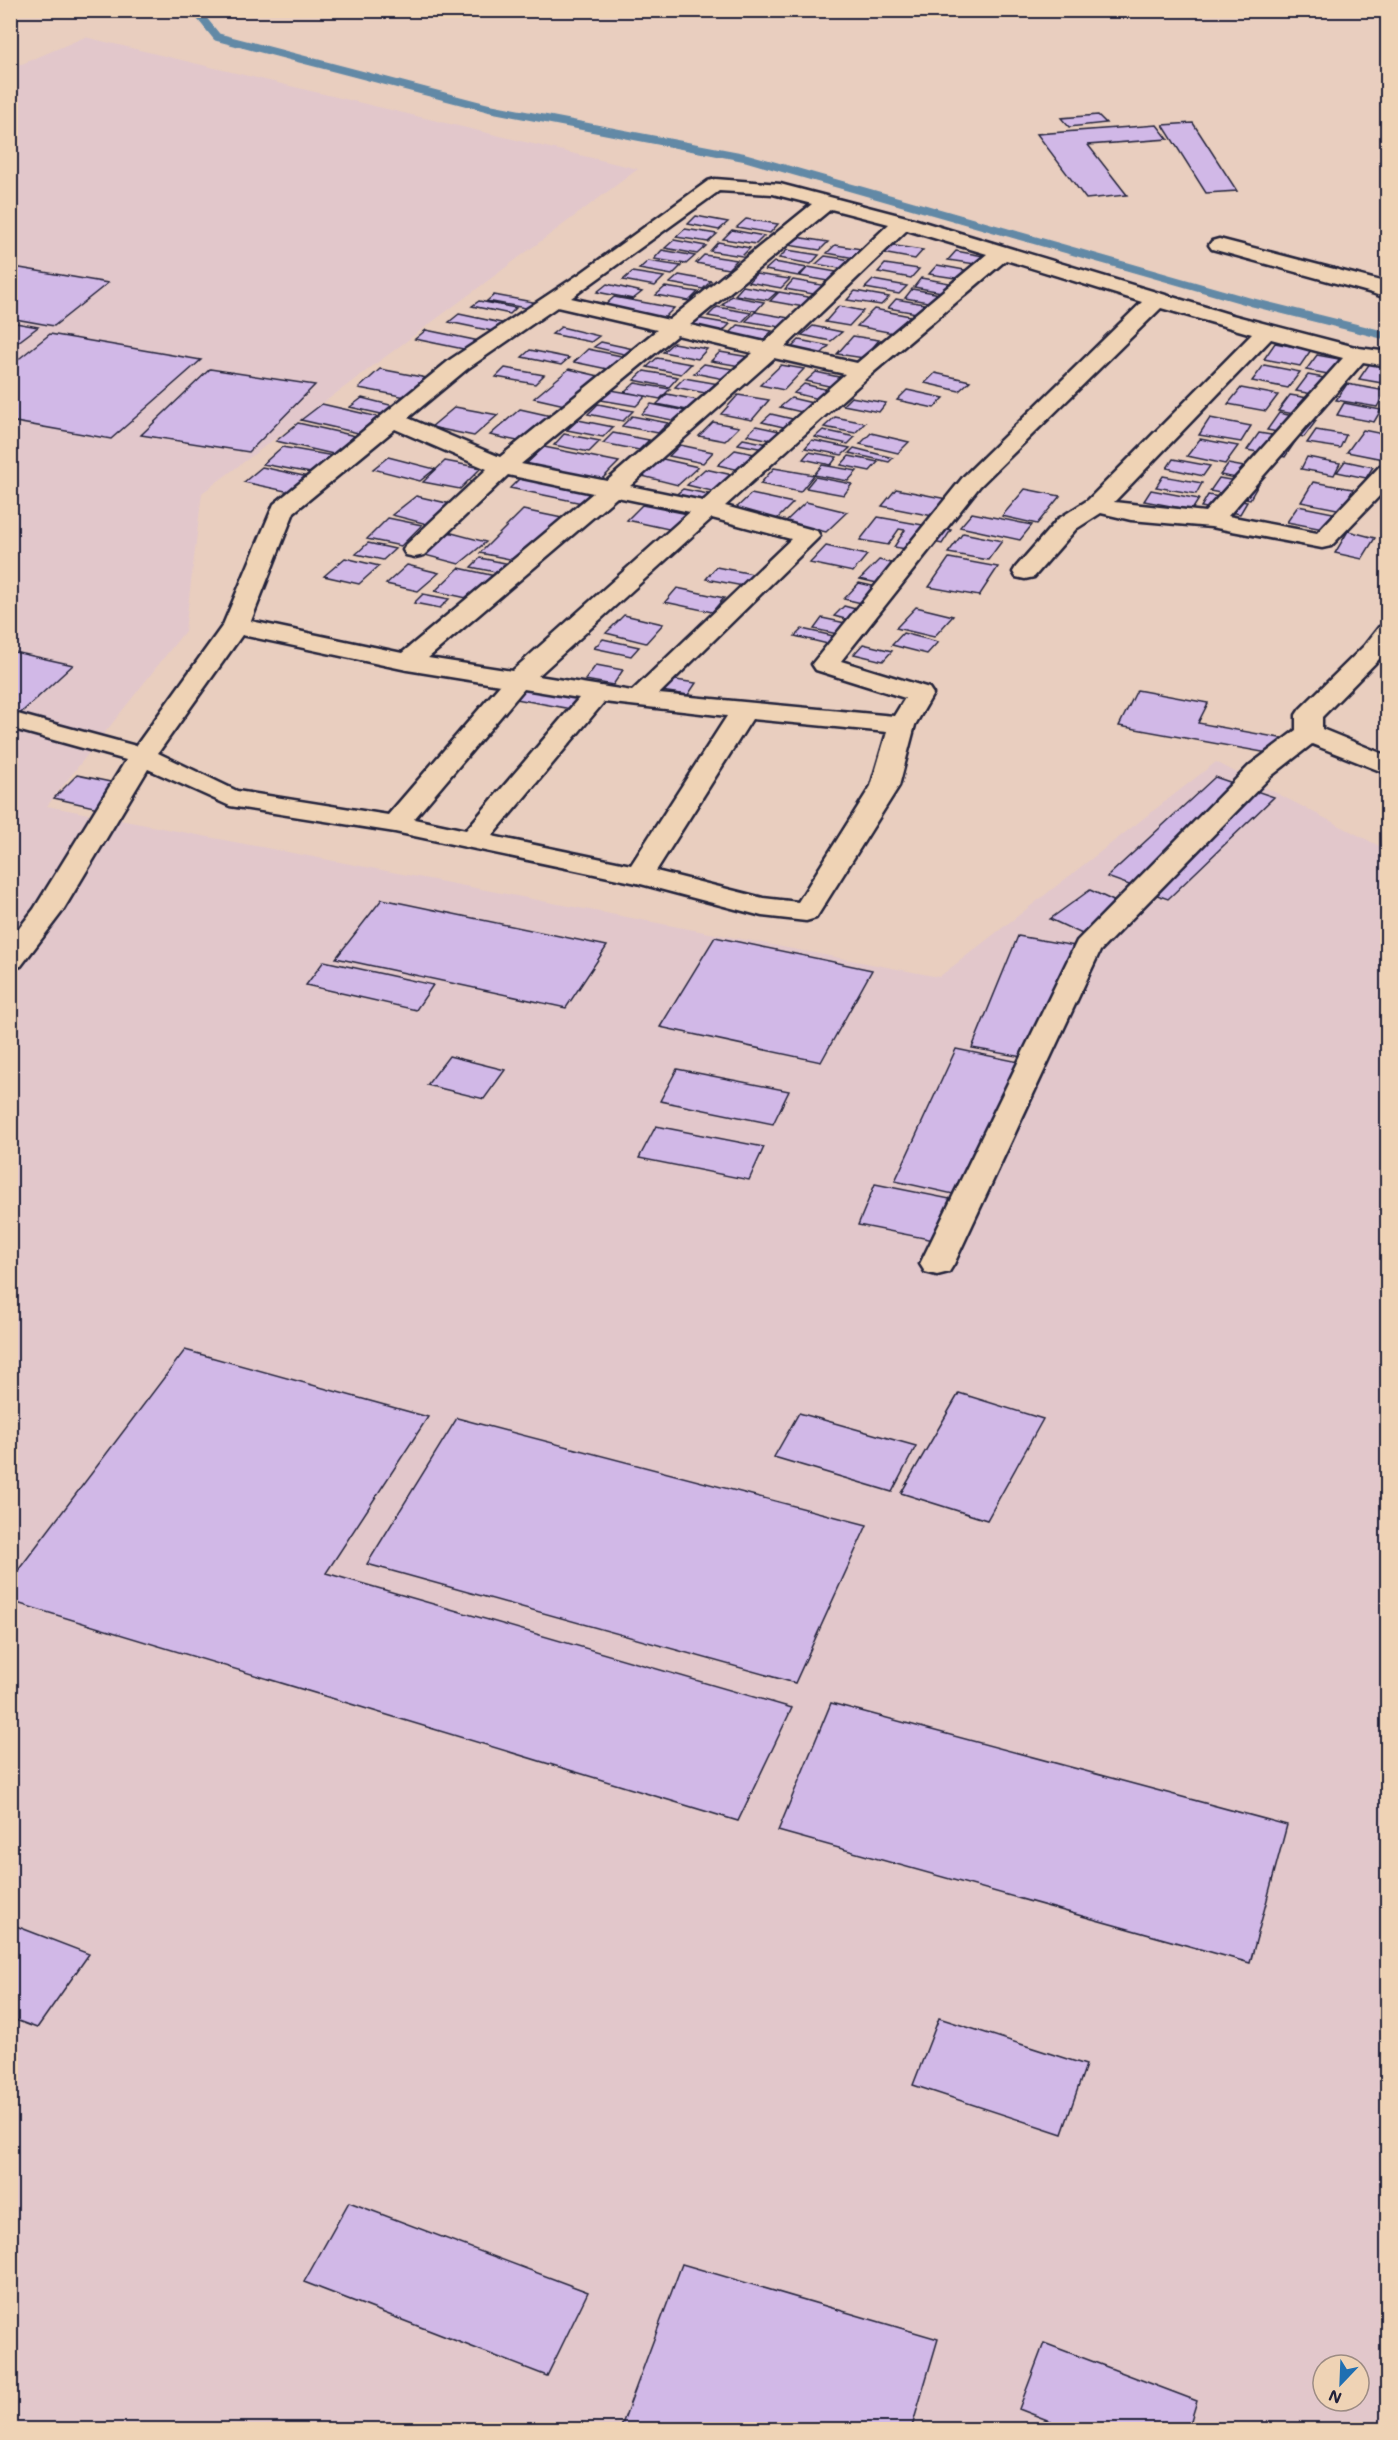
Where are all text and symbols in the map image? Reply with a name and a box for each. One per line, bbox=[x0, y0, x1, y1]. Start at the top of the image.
north arrow bbox=[1311, 2353, 1371, 2413]
text: N bbox=[1325, 2385, 1345, 2409]

